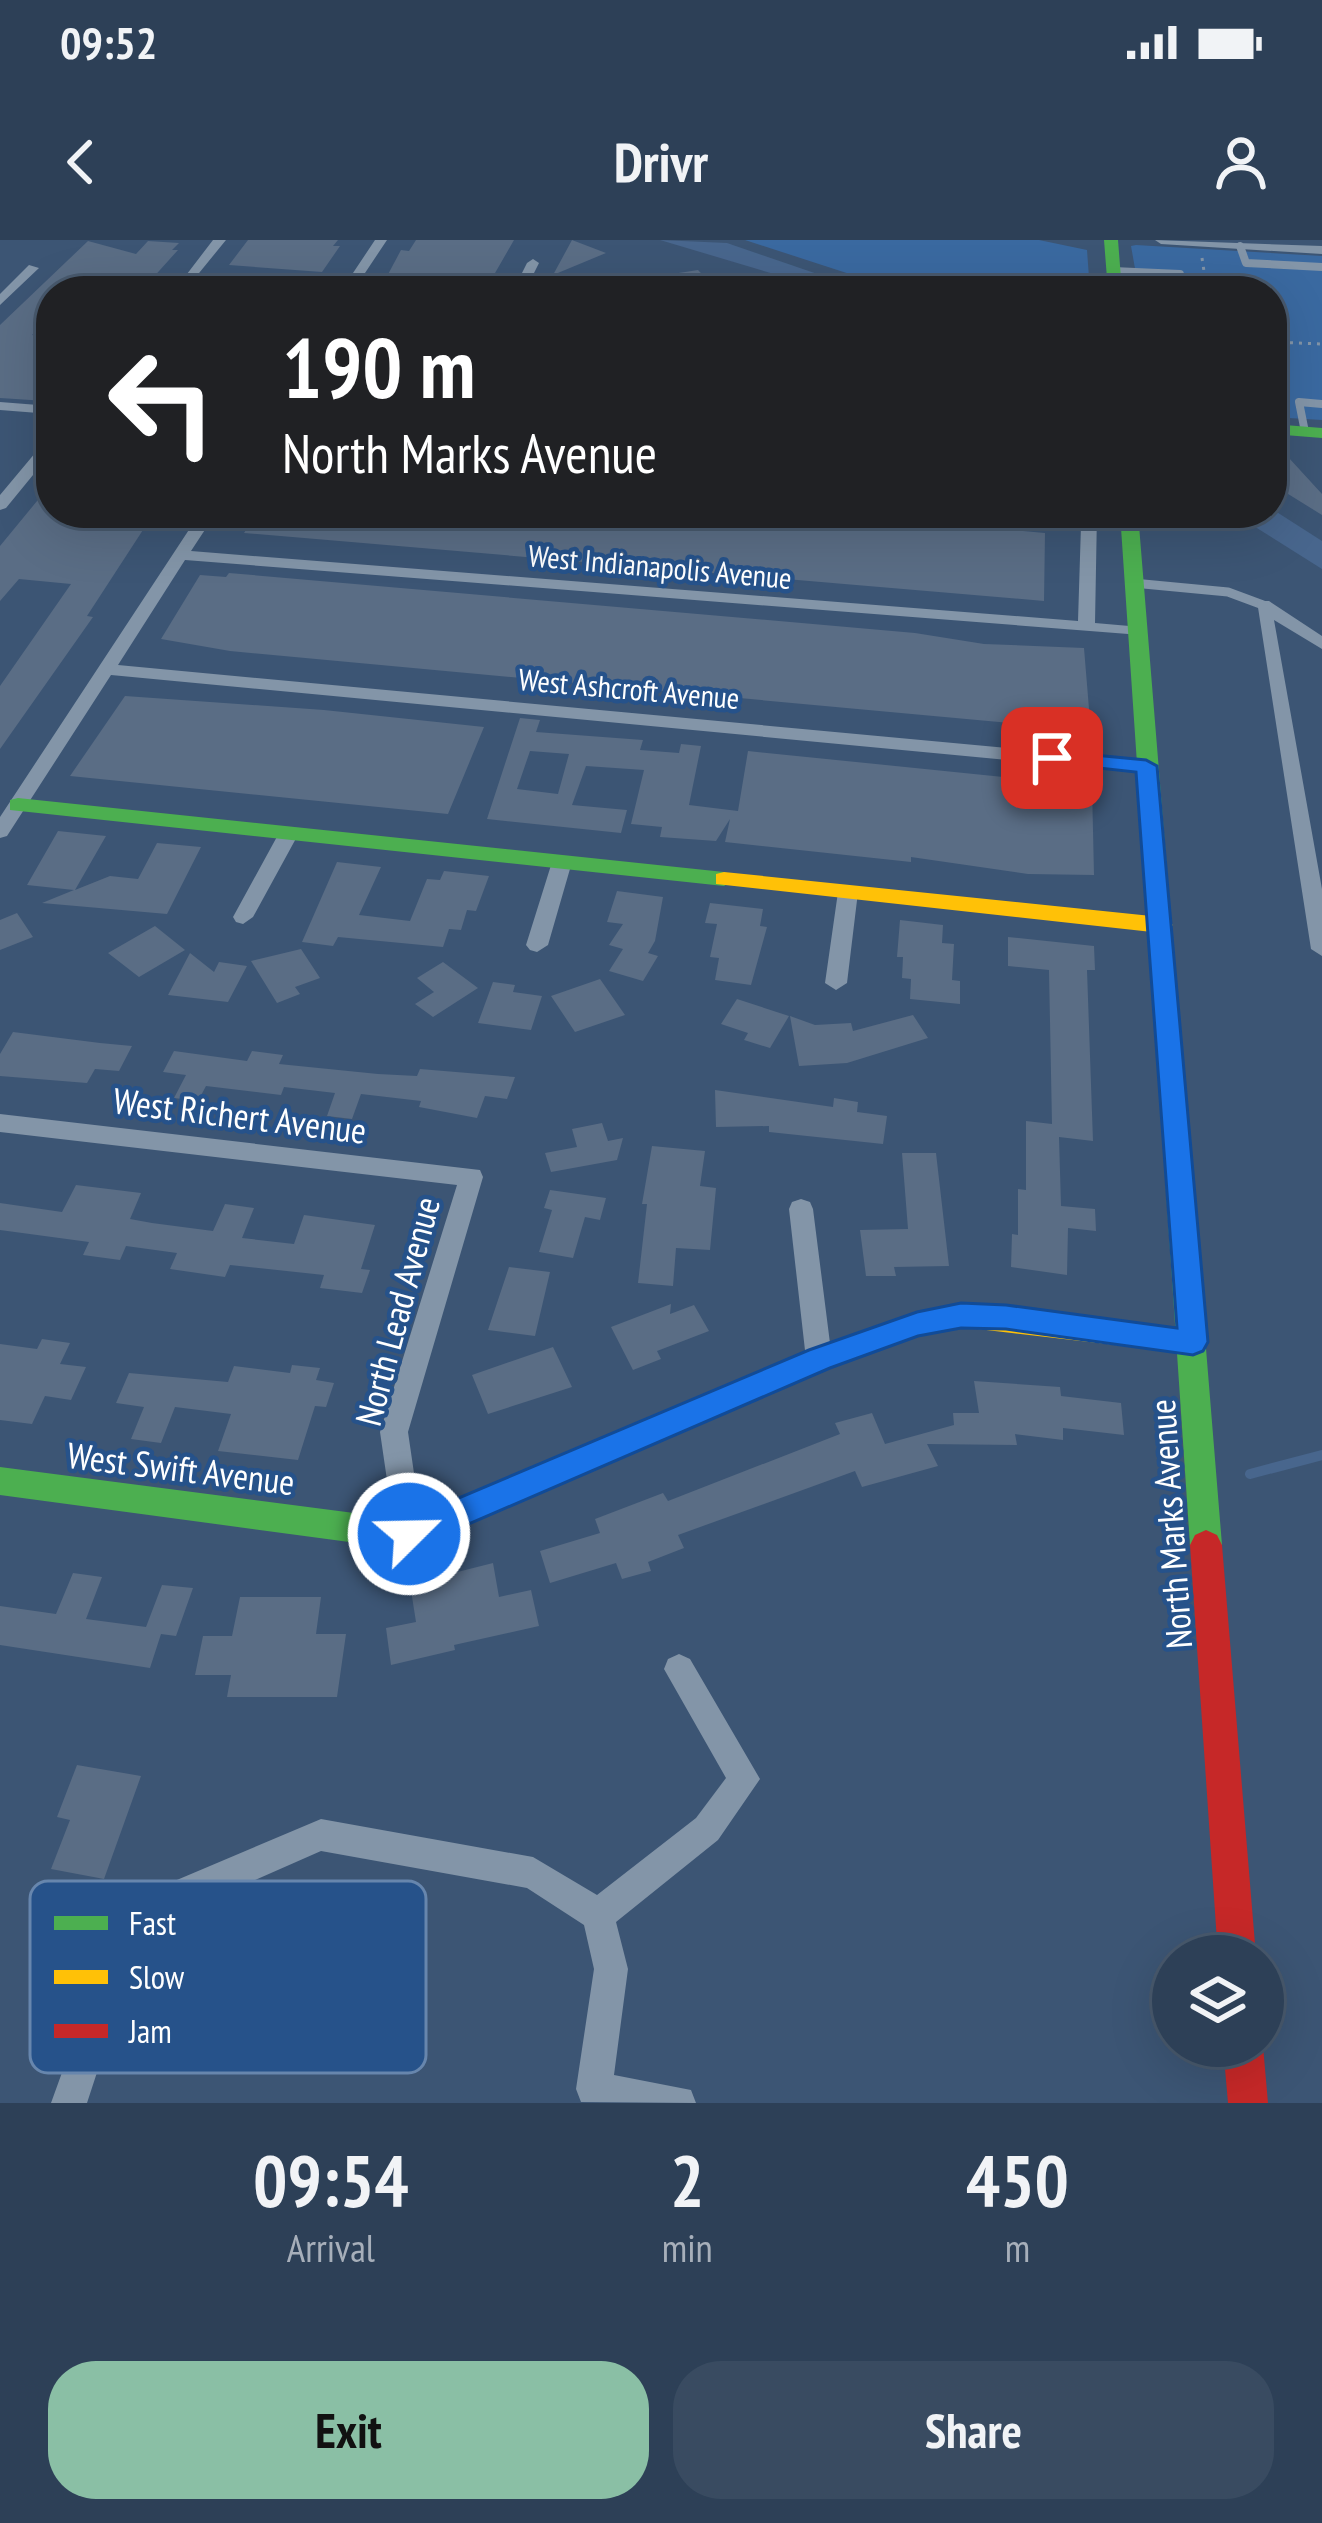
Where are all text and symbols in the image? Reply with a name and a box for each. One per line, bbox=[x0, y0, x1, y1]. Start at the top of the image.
text: 09:52 bbox=[60, 13, 157, 71]
text: Drivr bbox=[614, 127, 708, 197]
icon: back bbox=[48, 129, 114, 195]
icon: person bbox=[1208, 129, 1274, 195]
text: 190 m bbox=[282, 312, 475, 421]
icon: left bbox=[84, 324, 240, 480]
text: North Marks Avenue bbox=[282, 418, 657, 488]
street label: West Indianapolis Avenue bbox=[527, 535, 793, 597]
street label: West Ashcroft Avenue bbox=[517, 659, 741, 717]
pin bbox=[1001, 707, 1103, 809]
icon: arrive bbox=[1019, 725, 1085, 791]
street label: West Richert Avenue bbox=[111, 1076, 369, 1154]
street label: North Lead Avenue bbox=[344, 1191, 450, 1431]
street label: North Marks Avenue bbox=[1138, 1398, 1202, 1650]
street label: West Swift Avenue bbox=[65, 1431, 297, 1505]
position arrow bbox=[346, 1471, 472, 1597]
legend bbox=[30, 1881, 426, 2073]
text: Fast bbox=[129, 1901, 176, 1944]
map controls bbox=[1152, 1935, 1284, 2067]
button: layers bbox=[1152, 1935, 1284, 2067]
text: Slow bbox=[129, 1955, 185, 1998]
text: Jam bbox=[128, 2009, 172, 2052]
text: 09:54 bbox=[253, 2133, 409, 2226]
text: 2 bbox=[670, 2133, 704, 2226]
text: 450 bbox=[966, 2133, 1069, 2226]
text: Arrival bbox=[287, 2222, 375, 2273]
text: min bbox=[662, 2222, 713, 2273]
text: m bbox=[1005, 2222, 1030, 2273]
button: Exit bbox=[48, 2361, 649, 2499]
button: Share bbox=[673, 2361, 1274, 2499]

